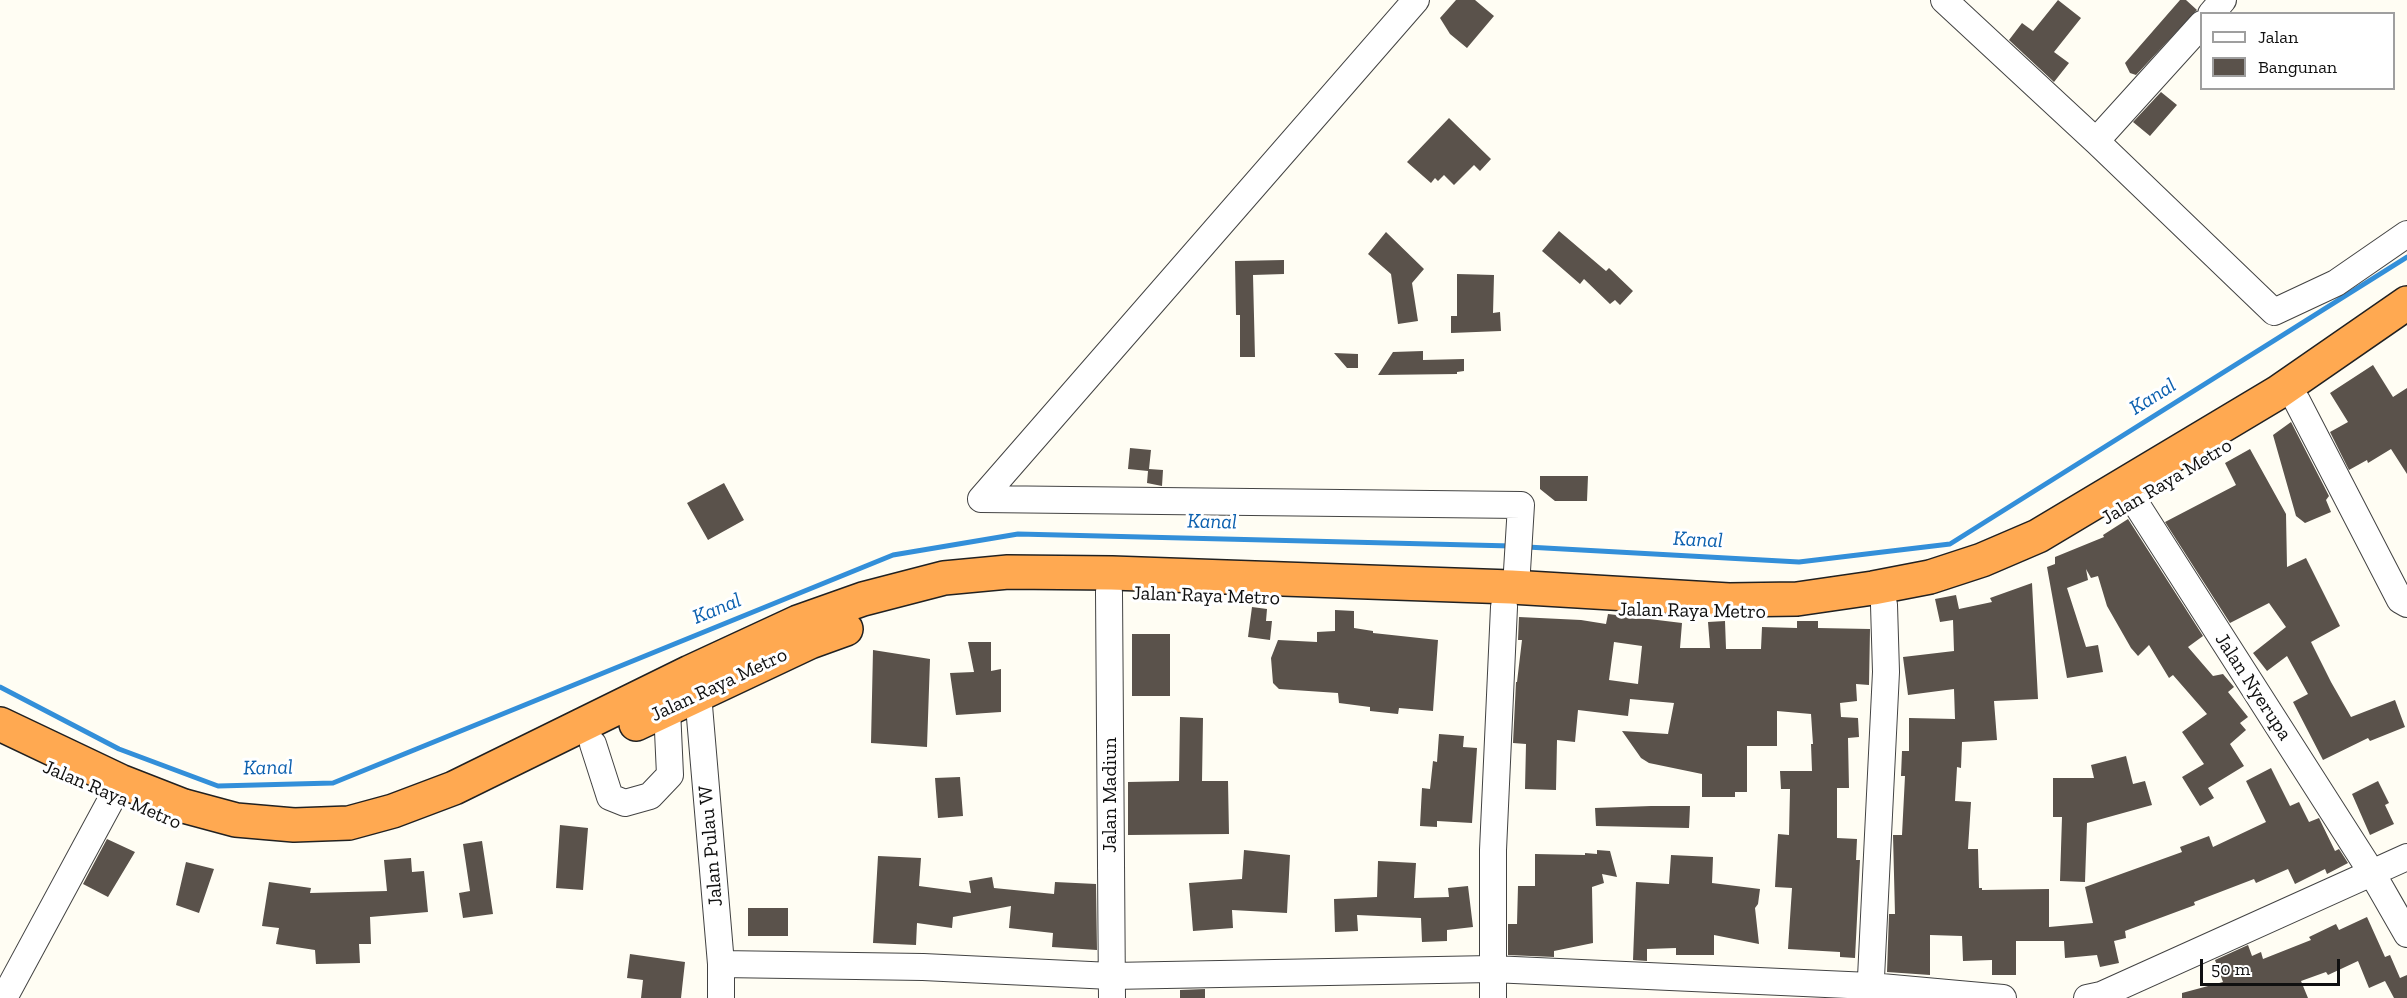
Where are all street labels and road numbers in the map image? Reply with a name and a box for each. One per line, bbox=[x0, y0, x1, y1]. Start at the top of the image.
street label: Jalan Raya Metro bbox=[2097, 434, 2237, 530]
street label: Jalan Raya Metro bbox=[1132, 581, 1280, 611]
street label: Jalan Raya Metro bbox=[1618, 598, 1766, 624]
street label: Jalan Nyerupa bbox=[2209, 629, 2297, 745]
street label: Jalan Raya Metro bbox=[647, 643, 791, 727]
street label: Jalan Madiun bbox=[1098, 737, 1122, 853]
street label: Jalan Raya Metro bbox=[39, 755, 185, 835]
street label: Jalan Pulau W bbox=[694, 785, 728, 907]

